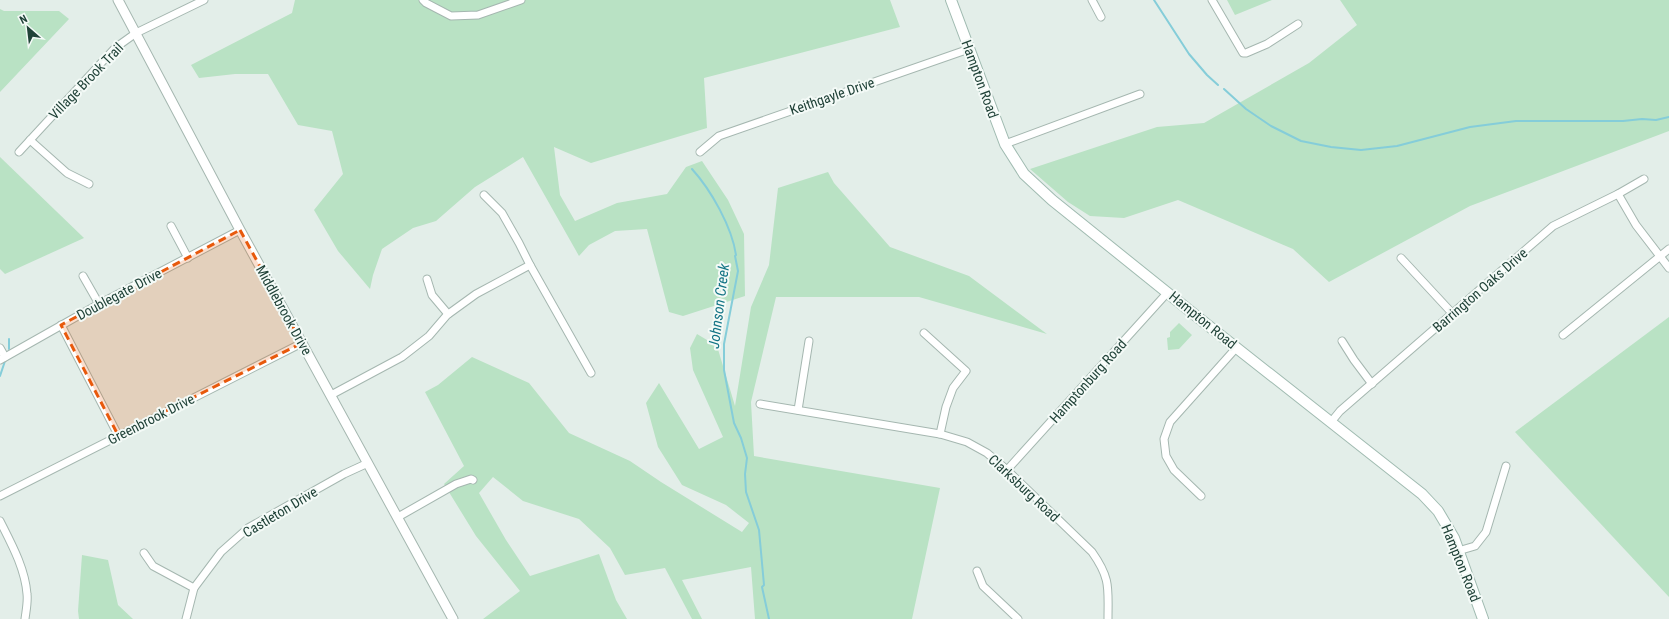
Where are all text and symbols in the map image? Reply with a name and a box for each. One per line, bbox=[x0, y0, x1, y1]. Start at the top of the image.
north arrow bbox=[8, 8, 48, 48]
text: N bbox=[18, 12, 30, 27]
street label: Hampton Road bbox=[958, 38, 1002, 120]
street label: Village Brook Trail bbox=[46, 40, 126, 122]
street label: Keithgayle Drive bbox=[788, 74, 877, 118]
street label: Barrington Oaks Drive bbox=[1430, 244, 1531, 335]
street label: Middlebrook Drive bbox=[253, 262, 315, 358]
water label: Johnson Creek bbox=[705, 262, 733, 350]
street label: Doublegate Drive bbox=[74, 265, 165, 323]
street label: Hampton Road bbox=[1166, 288, 1240, 352]
street label: Hamptonburg Road bbox=[1046, 336, 1130, 426]
street label: Greenbrook Drive bbox=[105, 390, 197, 448]
street label: Clarksburg Road bbox=[985, 451, 1063, 525]
street label: Castleton Drive bbox=[240, 483, 320, 540]
street label: Hampton Road bbox=[1438, 522, 1484, 604]

